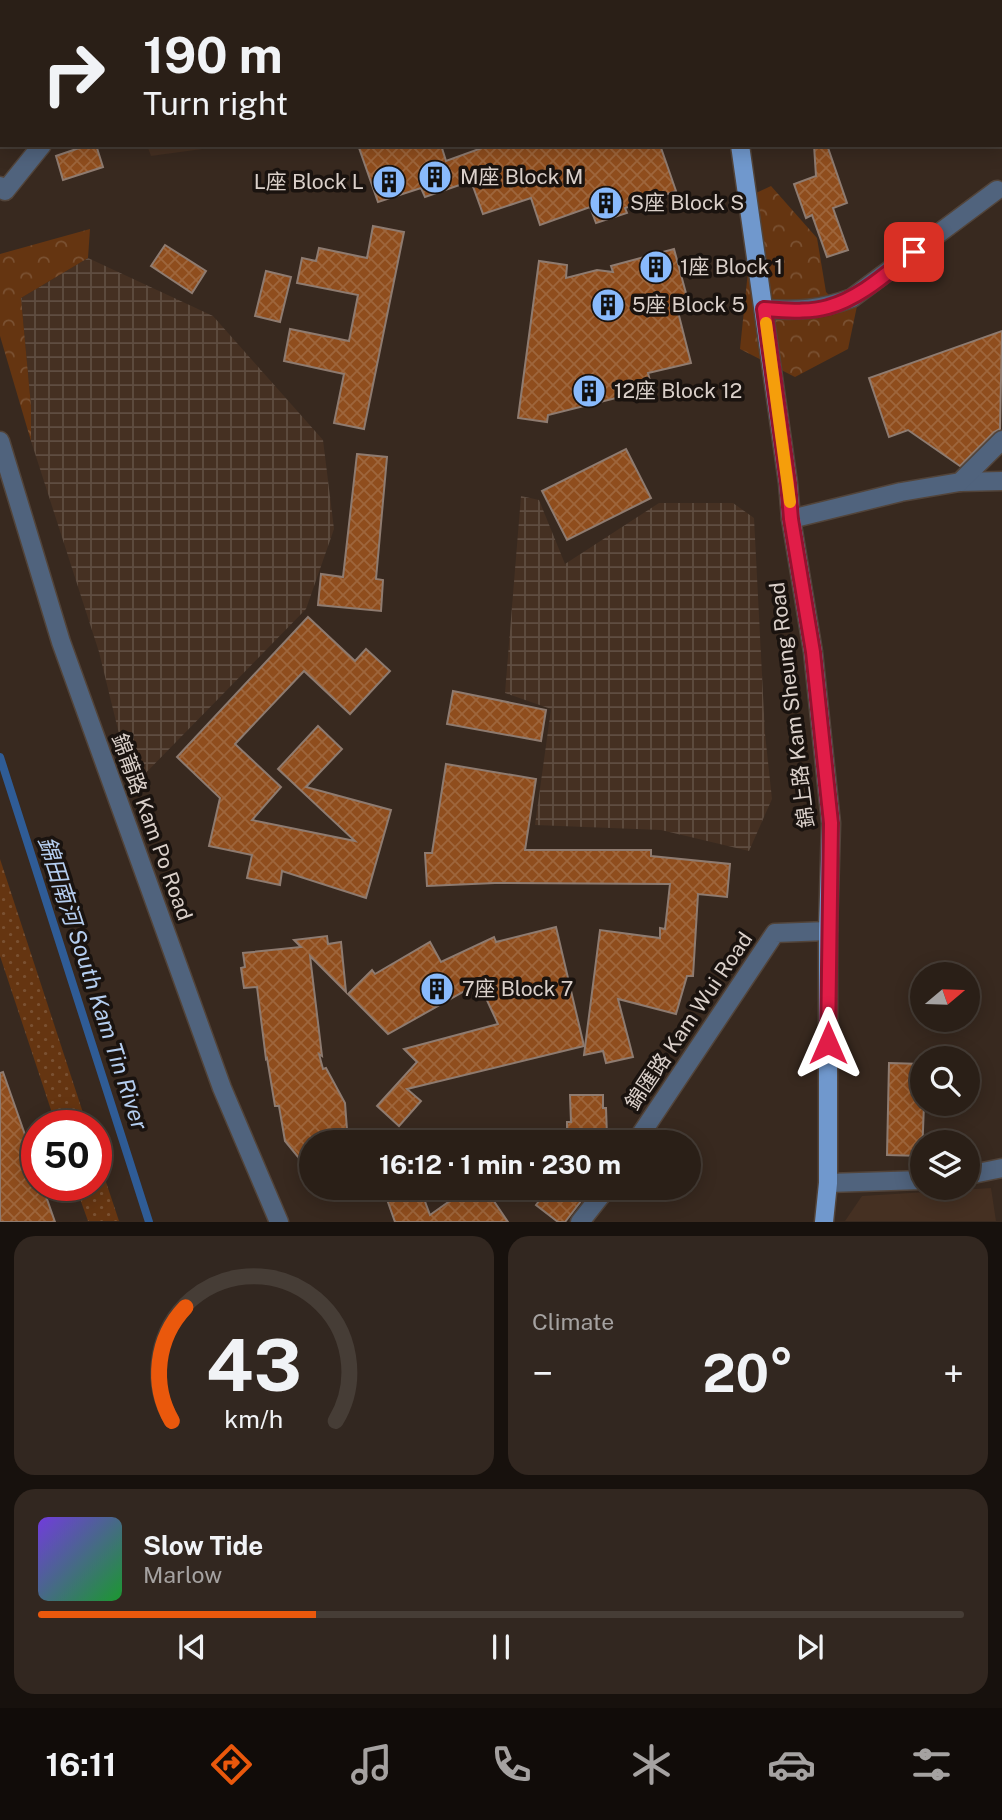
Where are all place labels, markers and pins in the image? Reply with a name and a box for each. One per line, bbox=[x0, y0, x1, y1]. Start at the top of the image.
building icon: M座 Block M bbox=[416, 158, 454, 196]
building icon: L座 Block L bbox=[370, 163, 408, 201]
place label: M座 Block M bbox=[460, 164, 583, 189]
place label: L座 Block L bbox=[254, 169, 364, 194]
building icon: S座 Block S bbox=[587, 184, 625, 222]
place label: S座 Block S bbox=[630, 190, 744, 215]
pin bbox=[884, 222, 944, 282]
building icon: 1座 Block 1 bbox=[637, 248, 675, 286]
place label: 1座 Block 1 bbox=[680, 254, 783, 279]
building icon: 5座 Block 5 bbox=[589, 286, 627, 324]
place label: 5座 Block 5 bbox=[632, 292, 745, 317]
building icon: 12座 Block 12 bbox=[570, 372, 608, 410]
place label: 12座 Block 12 bbox=[614, 378, 742, 403]
building icon: 7座 Block 7 bbox=[418, 970, 456, 1008]
place label: 7座 Block 7 bbox=[462, 976, 573, 1001]

